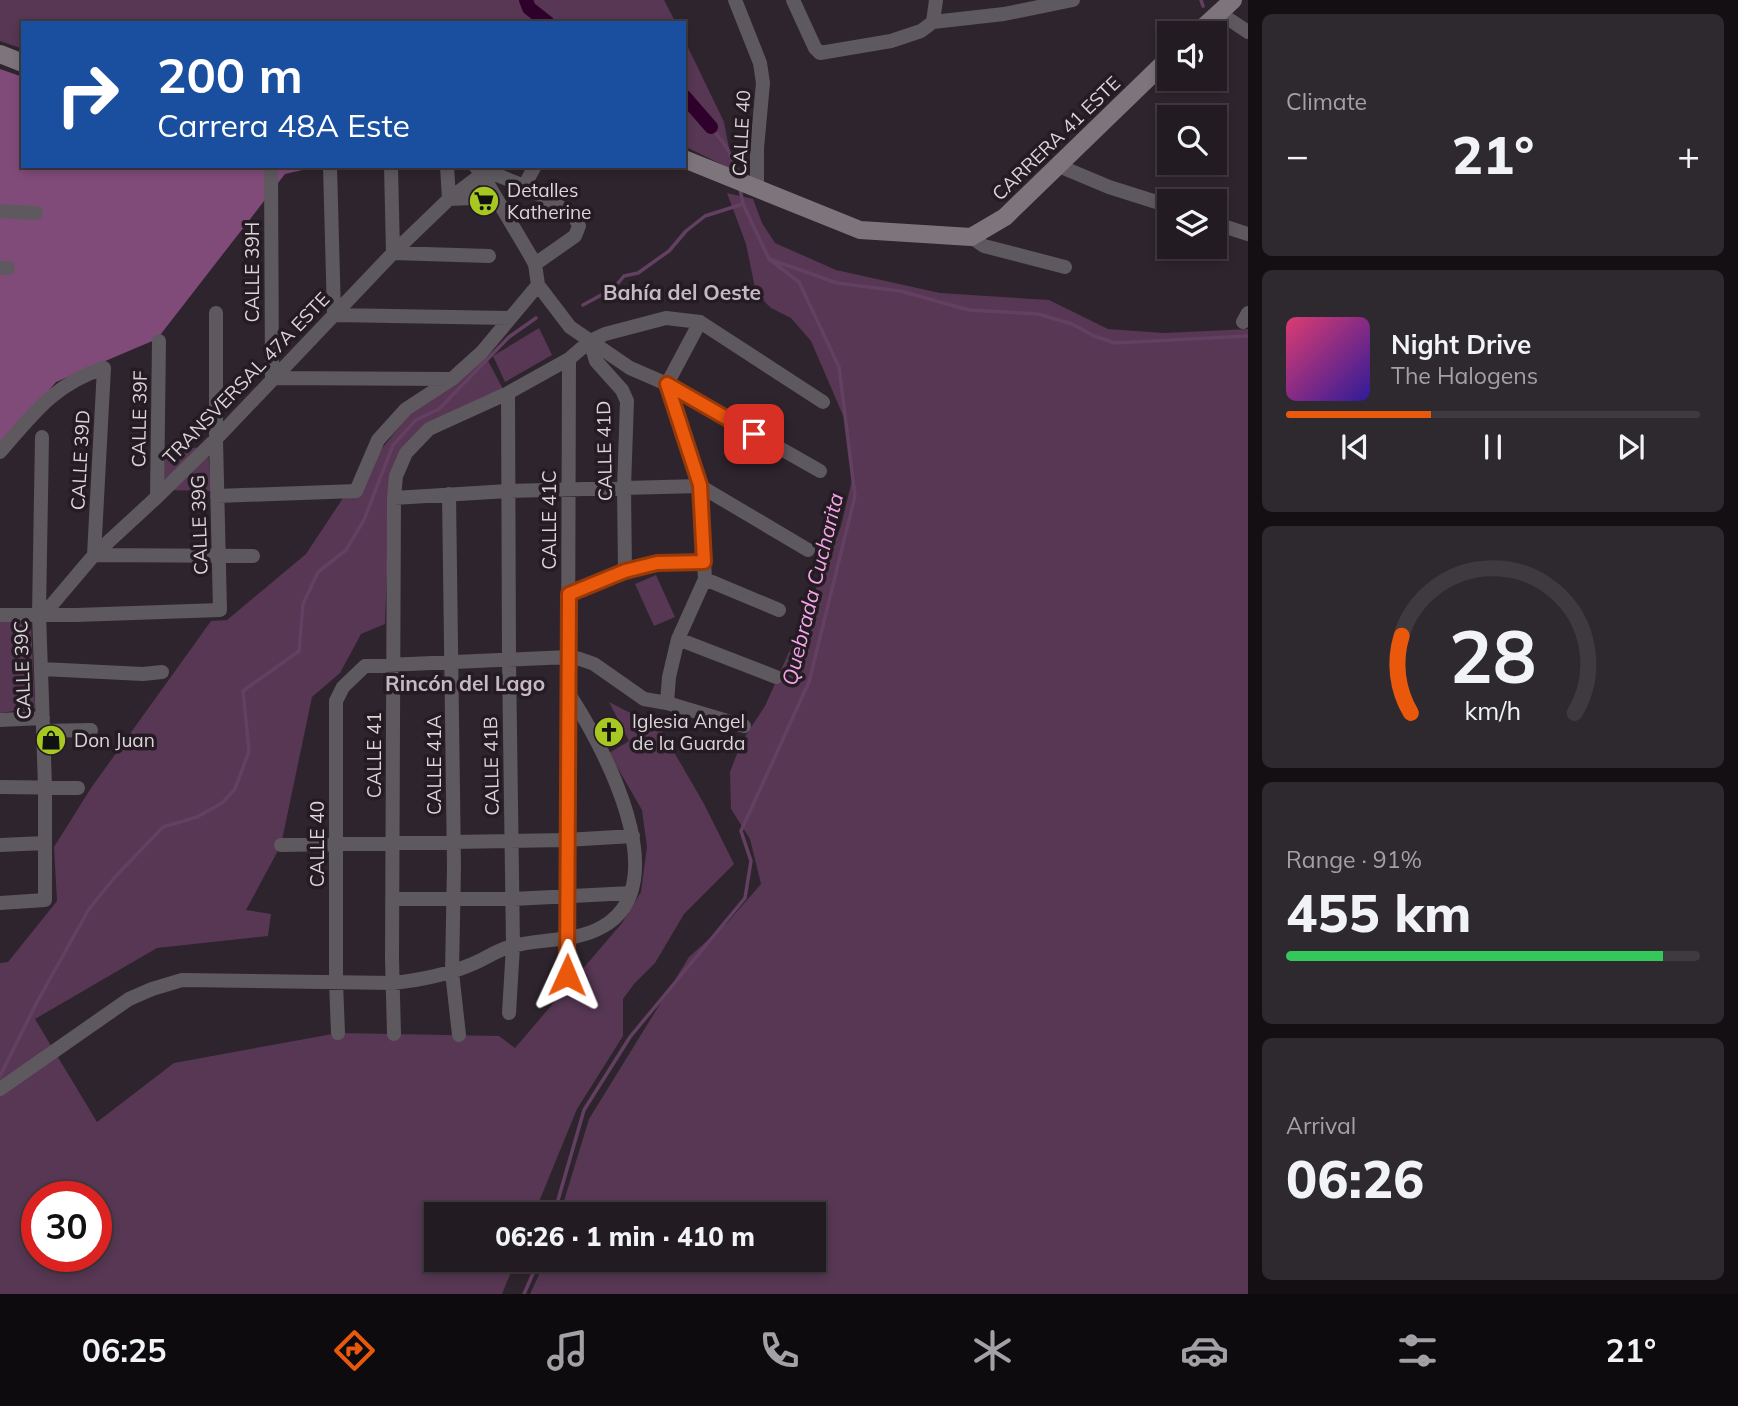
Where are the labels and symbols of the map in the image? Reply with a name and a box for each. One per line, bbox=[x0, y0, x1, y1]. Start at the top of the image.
street label: CARRERA 41 ESTE bbox=[987, 71, 1125, 205]
street label: CALLE 40 bbox=[727, 89, 755, 177]
place label: Detalles Katherine bbox=[507, 178, 591, 224]
supermarket icon: Detalles Katherine bbox=[467, 184, 501, 218]
street label: CALLE 39H bbox=[240, 222, 264, 322]
district label: Bahía del Oeste bbox=[603, 279, 761, 305]
street label: TRANSVERSAL 47A ESTE bbox=[158, 287, 334, 469]
street label: CALLE 39F bbox=[126, 370, 152, 468]
street label: CALLE 41D bbox=[591, 401, 617, 501]
pin bbox=[724, 404, 784, 464]
street label: CALLE 39D bbox=[65, 409, 95, 511]
street label: CALLE 41C bbox=[537, 470, 561, 570]
street label: CALLE 39G bbox=[185, 475, 213, 575]
water label: Quebrada Cucharita bbox=[776, 490, 848, 688]
street label: CALLE 39C bbox=[8, 620, 36, 720]
district label: Rincón del Lago bbox=[385, 670, 545, 696]
place label: Iglesia Angel de la Guarda bbox=[632, 709, 745, 755]
street label: CALLE 41 bbox=[362, 712, 386, 798]
street label: CALLE 41A bbox=[422, 715, 446, 815]
church icon: Iglesia Angel de la Guarda bbox=[592, 715, 626, 749]
street label: CALLE 41B bbox=[478, 716, 504, 816]
shop icon: Don Juan bbox=[34, 723, 68, 757]
place label: Don Juan bbox=[74, 728, 155, 752]
street label: CALLE 40 bbox=[305, 801, 329, 887]
position arrow bbox=[530, 938, 604, 1012]
speed limit sign: 30 bbox=[21, 1181, 112, 1272]

